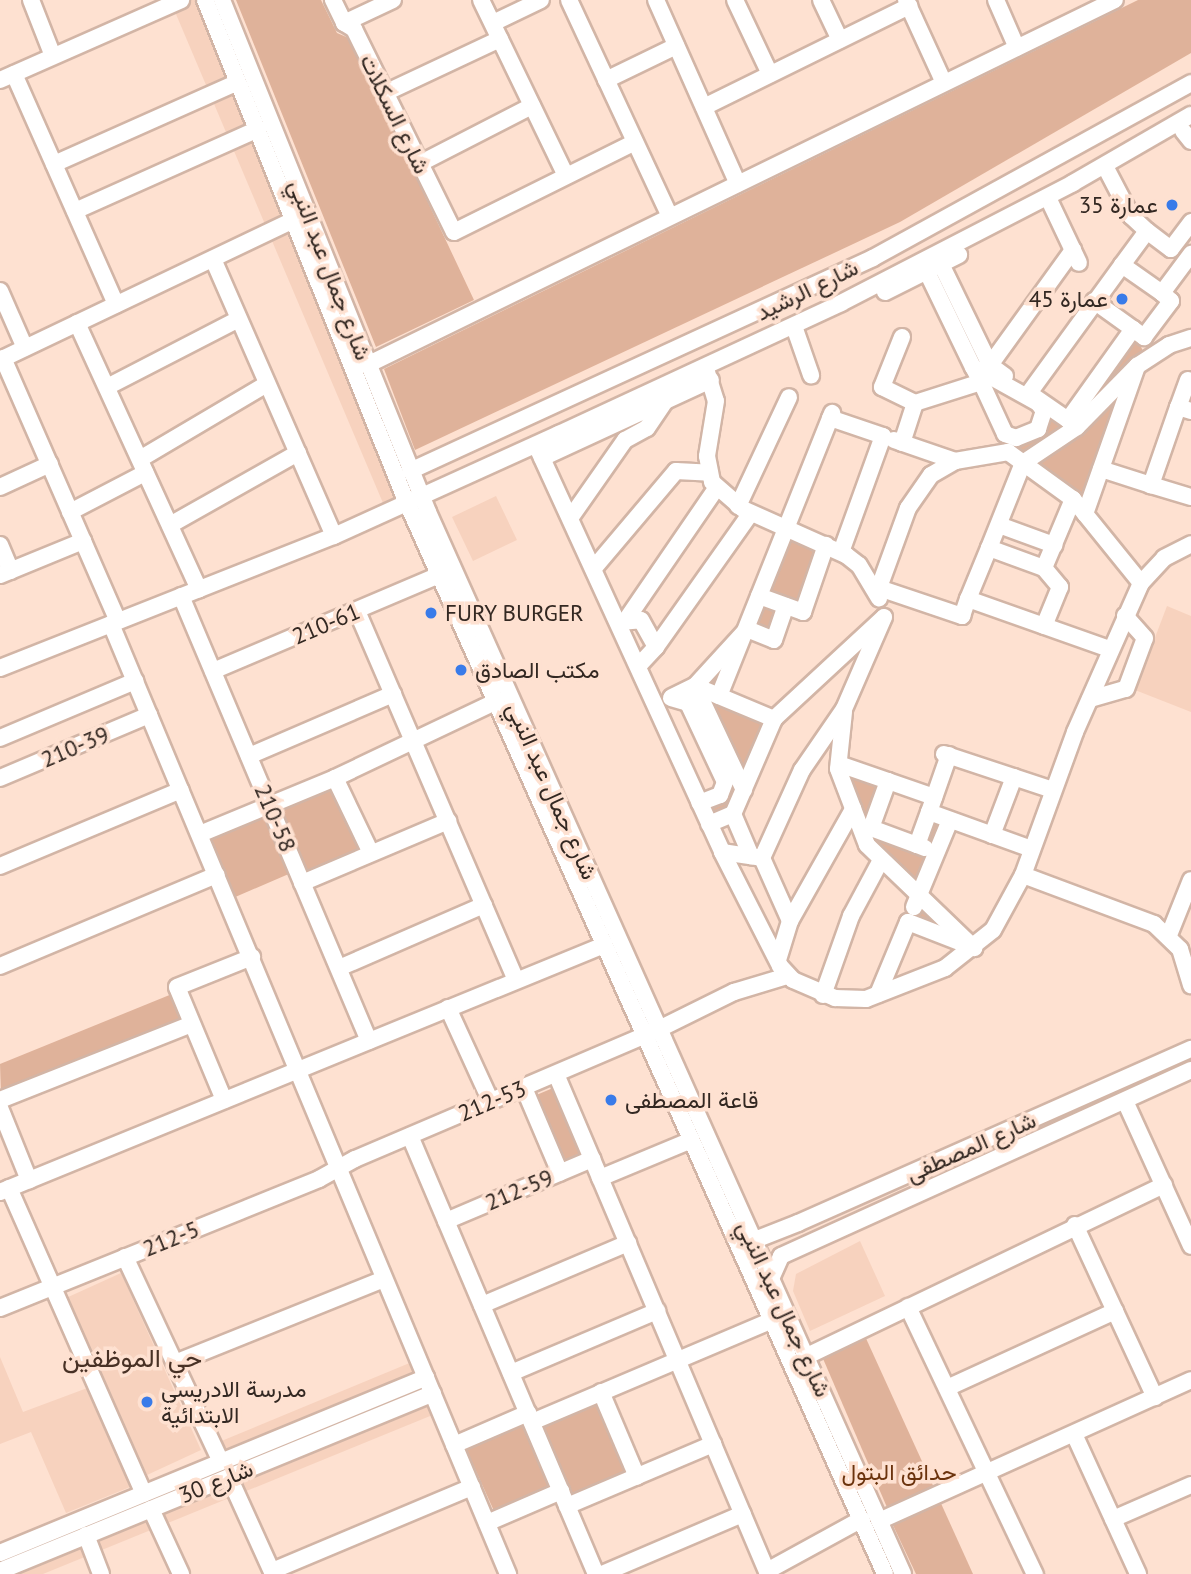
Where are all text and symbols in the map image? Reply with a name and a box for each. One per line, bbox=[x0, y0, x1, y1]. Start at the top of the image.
street label: شارع السكلات bbox=[354, 50, 436, 178]
street label: شارع جمال عبد النبي bbox=[283, 176, 377, 364]
place label: عمارة 35 bbox=[1079, 191, 1158, 219]
marker: عمارة 35 bbox=[1164, 197, 1180, 213]
street label: شارع الرشيد bbox=[751, 253, 863, 327]
place label: عمارة 45 bbox=[1029, 285, 1108, 313]
marker: عمارة 45 bbox=[1114, 291, 1130, 307]
street label: 210-61 bbox=[288, 597, 364, 651]
place label: FURY BURGER bbox=[445, 599, 584, 627]
marker: FURY BURGER bbox=[423, 605, 439, 621]
place label: مكتب الصادق bbox=[475, 656, 599, 684]
marker: مكتب الصادق bbox=[453, 662, 469, 678]
street label: شارع جمال عبد النبي bbox=[501, 698, 603, 884]
street label: 210-39 bbox=[37, 720, 113, 774]
street label: 210-58 bbox=[248, 780, 302, 856]
street label: 212-53 bbox=[454, 1074, 530, 1128]
place label: قاعة المصطفى bbox=[625, 1086, 758, 1114]
marker: قاعة المصطفى bbox=[603, 1092, 619, 1108]
street label: شارع المصطفى bbox=[902, 1106, 1040, 1188]
street label: 212-59 bbox=[481, 1163, 557, 1217]
street label: 212-5 bbox=[139, 1215, 203, 1263]
street label: شارع جمال عبد النبي bbox=[731, 1217, 837, 1401]
district label: حي الموظفين bbox=[62, 1342, 202, 1374]
place label: مدرسة الادريسي الابتدائية bbox=[161, 1375, 307, 1429]
marker: مدرسة الادريسي الابتدائية bbox=[139, 1394, 155, 1410]
street label: شارع 30 bbox=[175, 1455, 257, 1509]
park label: حدائق البتول bbox=[841, 1458, 957, 1486]

